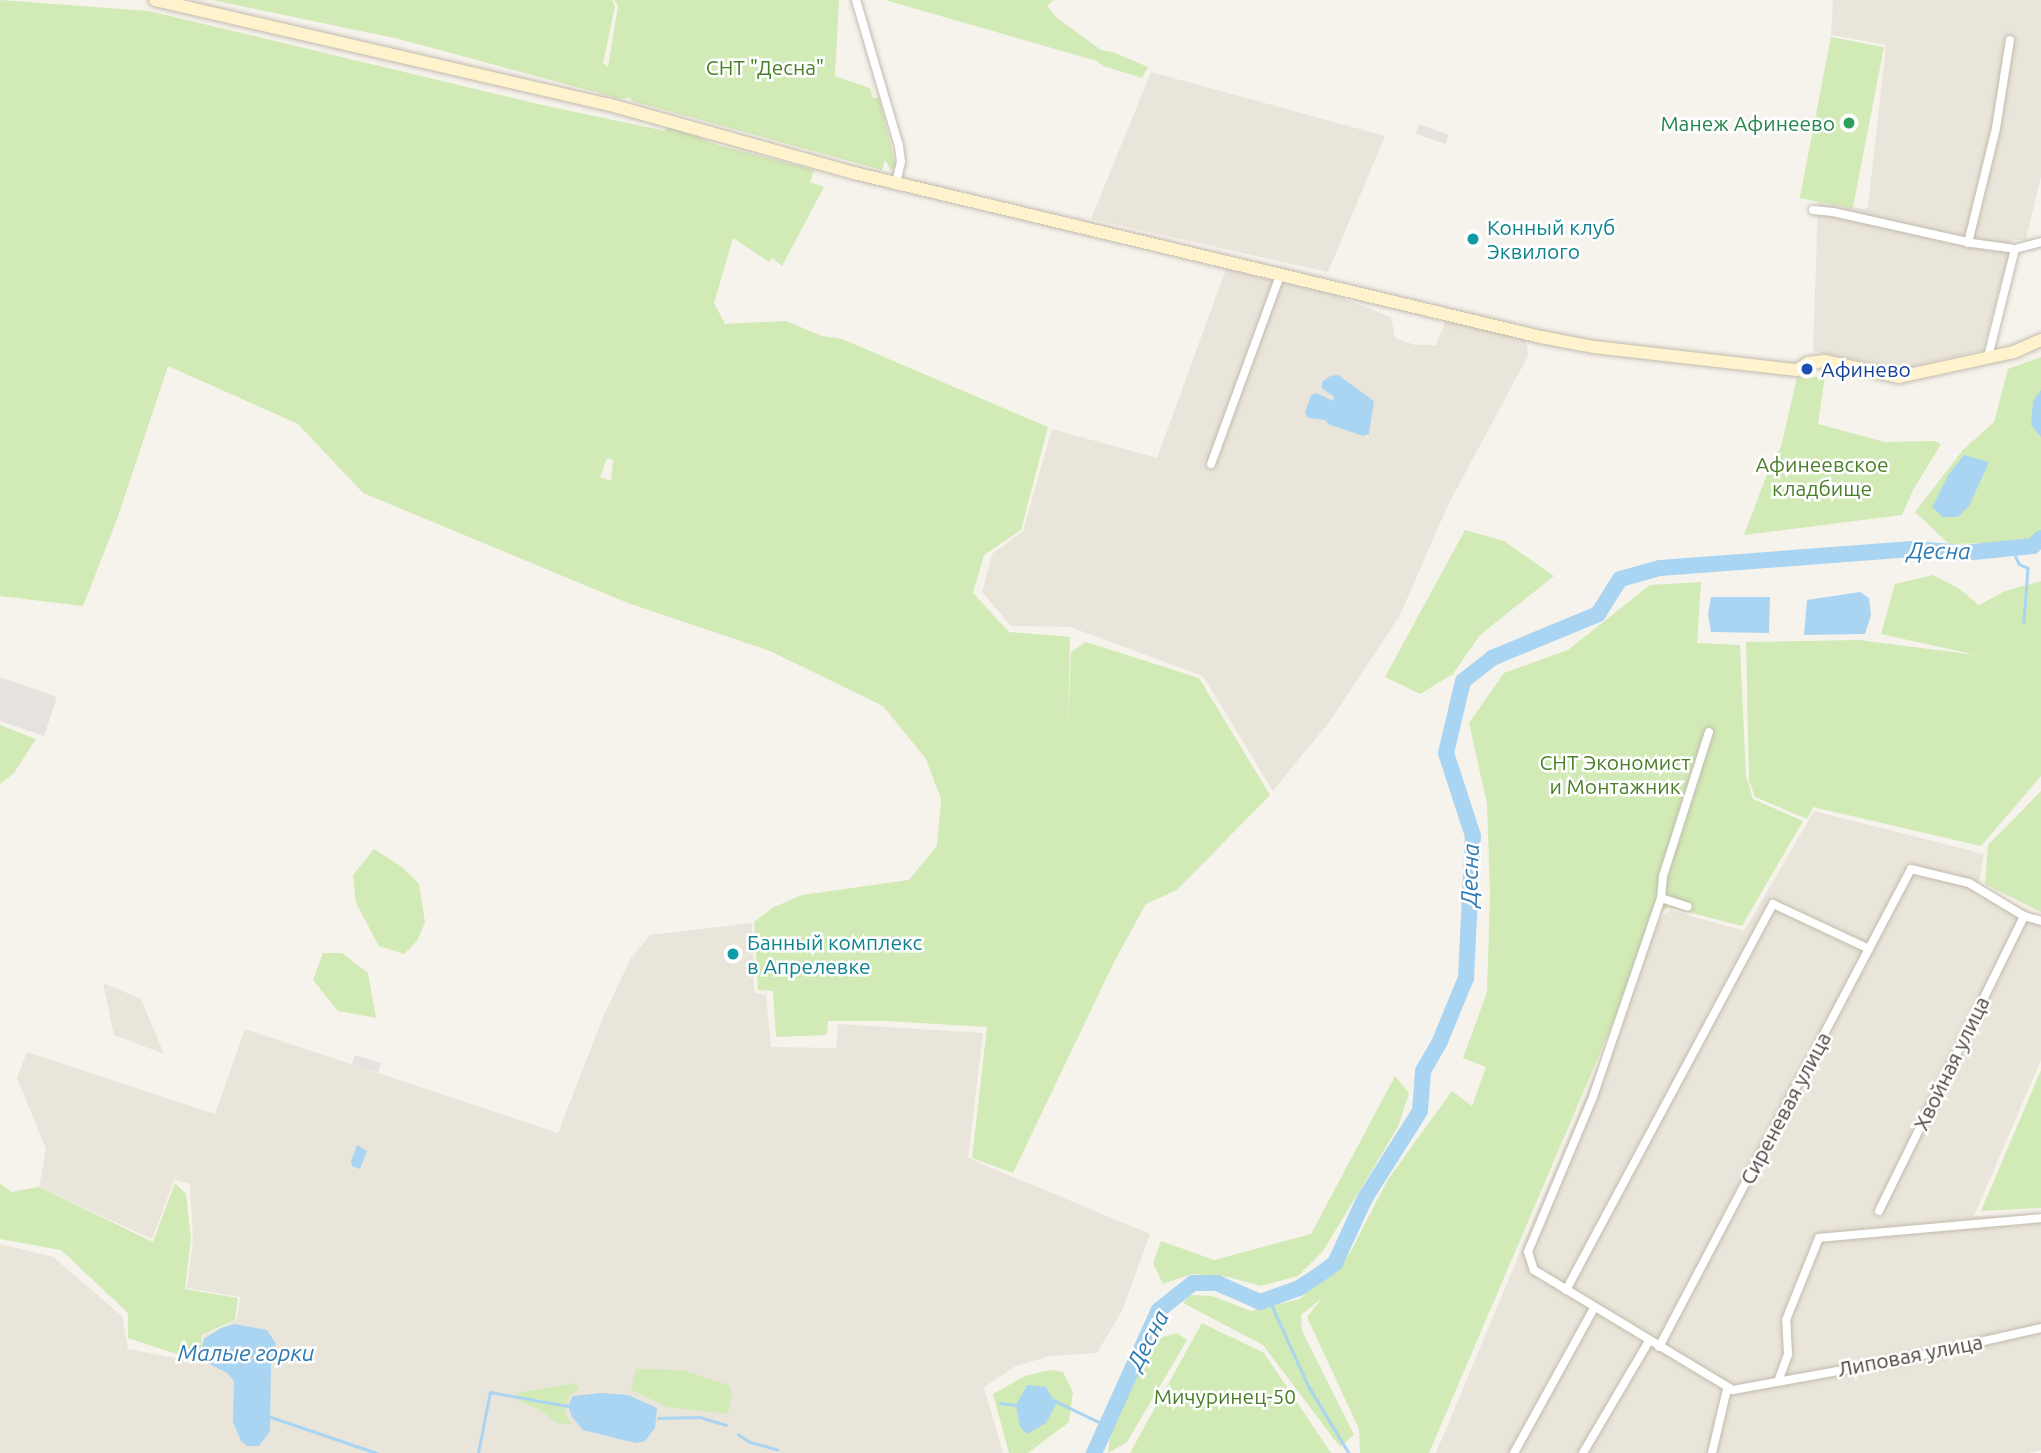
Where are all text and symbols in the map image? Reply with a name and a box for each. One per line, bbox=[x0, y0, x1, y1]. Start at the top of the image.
park label: СНТ "Десна" bbox=[706, 54, 824, 80]
place label: Манеж Афинеево bbox=[1660, 110, 1835, 136]
marker: Манеж Афинеево bbox=[1841, 115, 1857, 131]
place label: Конный клуб Эквилого bbox=[1487, 214, 1615, 264]
marker: Конный клуб Эквилого bbox=[1465, 231, 1481, 247]
place label: Афинево bbox=[1821, 356, 1911, 382]
marker: Афинево bbox=[1799, 361, 1815, 377]
park label: Афинеевское кладбище bbox=[1755, 451, 1889, 501]
water label: Десна bbox=[1907, 537, 1971, 565]
park label: СНТ Экономист и Монтажник bbox=[1539, 749, 1691, 799]
water label: Десна bbox=[1455, 843, 1485, 907]
place label: Банный комплекс в Апрелевке bbox=[747, 929, 922, 979]
marker: Банный комплекс в Апрелевке bbox=[725, 946, 741, 962]
street label: Хвойная улица bbox=[1908, 992, 1994, 1134]
street label: Сиреневая улица bbox=[1734, 1027, 1836, 1189]
water label: Десна bbox=[1121, 1306, 1175, 1374]
street label: Липовая улица bbox=[1835, 1329, 1985, 1381]
water label: Малые горки bbox=[178, 1339, 314, 1367]
park label: Мичуринец-50 bbox=[1154, 1383, 1296, 1409]

